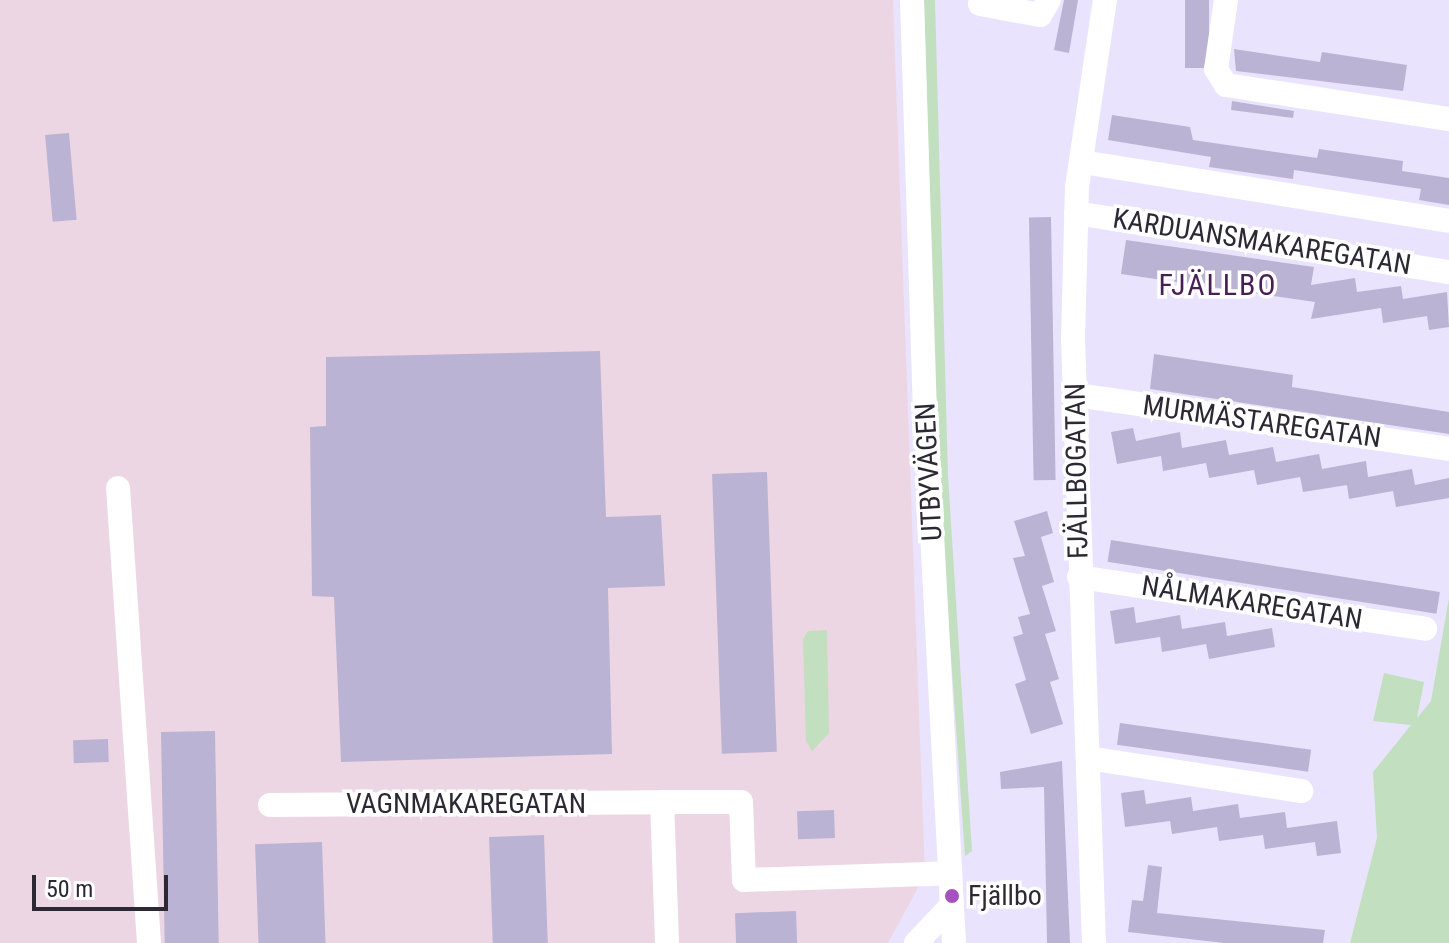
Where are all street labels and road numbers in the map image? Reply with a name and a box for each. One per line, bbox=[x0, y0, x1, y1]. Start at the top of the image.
street label: KARDUANSMAKAREGATAN bbox=[1111, 202, 1413, 282]
street label: FJÄLLBOGATAN bbox=[1059, 383, 1095, 559]
street label: MURMÄSTAREGATAN bbox=[1141, 389, 1383, 455]
street label: UTBYVÄGEN bbox=[909, 402, 949, 542]
street label: NÅLMAKAREGATAN bbox=[1139, 569, 1365, 637]
street label: VAGNMAKAREGATAN bbox=[346, 787, 586, 821]

